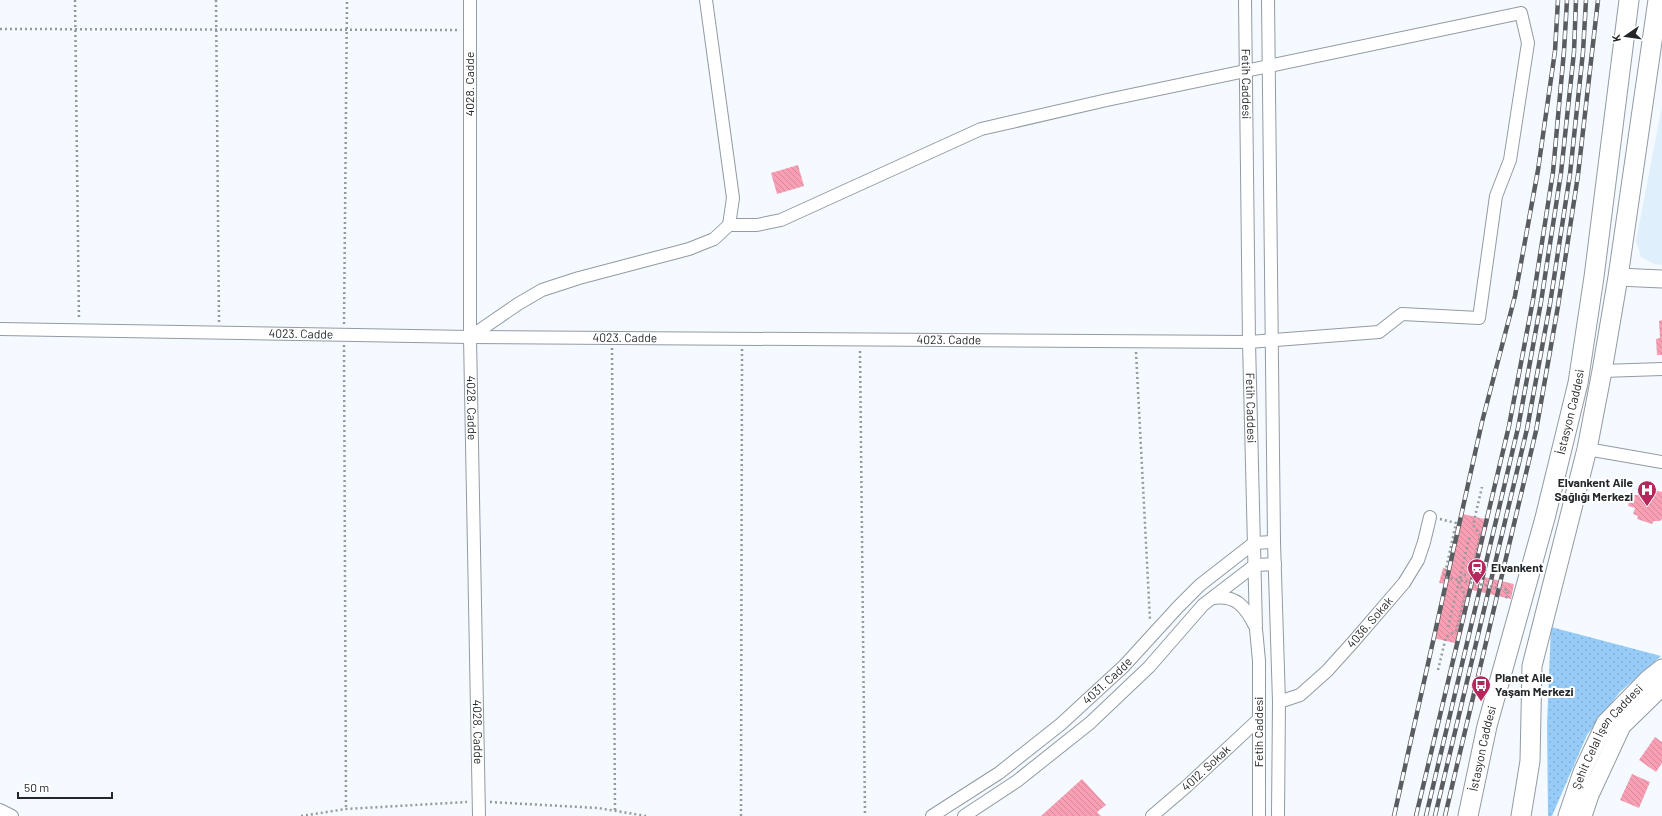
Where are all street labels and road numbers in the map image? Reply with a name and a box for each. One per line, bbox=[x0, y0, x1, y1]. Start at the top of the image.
street label: Fetih Caddesi bbox=[1240, 49, 1254, 119]
street label: 4028. Cadde bbox=[462, 52, 476, 116]
street label: 4023. Cadde bbox=[269, 326, 333, 341]
street label: 4023. Cadde bbox=[593, 330, 657, 344]
street label: 4023. Cadde bbox=[917, 332, 981, 346]
street label: İstasyon Caddesi bbox=[1553, 368, 1586, 456]
street label: Fetih Caddesi bbox=[1244, 372, 1259, 443]
street label: 4028. Cadde bbox=[465, 375, 480, 440]
street label: 4036. Sokak bbox=[1343, 593, 1395, 650]
street label: 4031. Cadde bbox=[1079, 654, 1134, 707]
street label: Şehit Celal İşen Caddesi bbox=[1569, 681, 1645, 791]
street label: Fetih Caddesi bbox=[1251, 697, 1265, 767]
street label: 4028. Cadde bbox=[471, 699, 486, 764]
street label: İstasyon Caddesi bbox=[1465, 704, 1498, 792]
street label: 4012. Sokak bbox=[1178, 742, 1232, 794]

